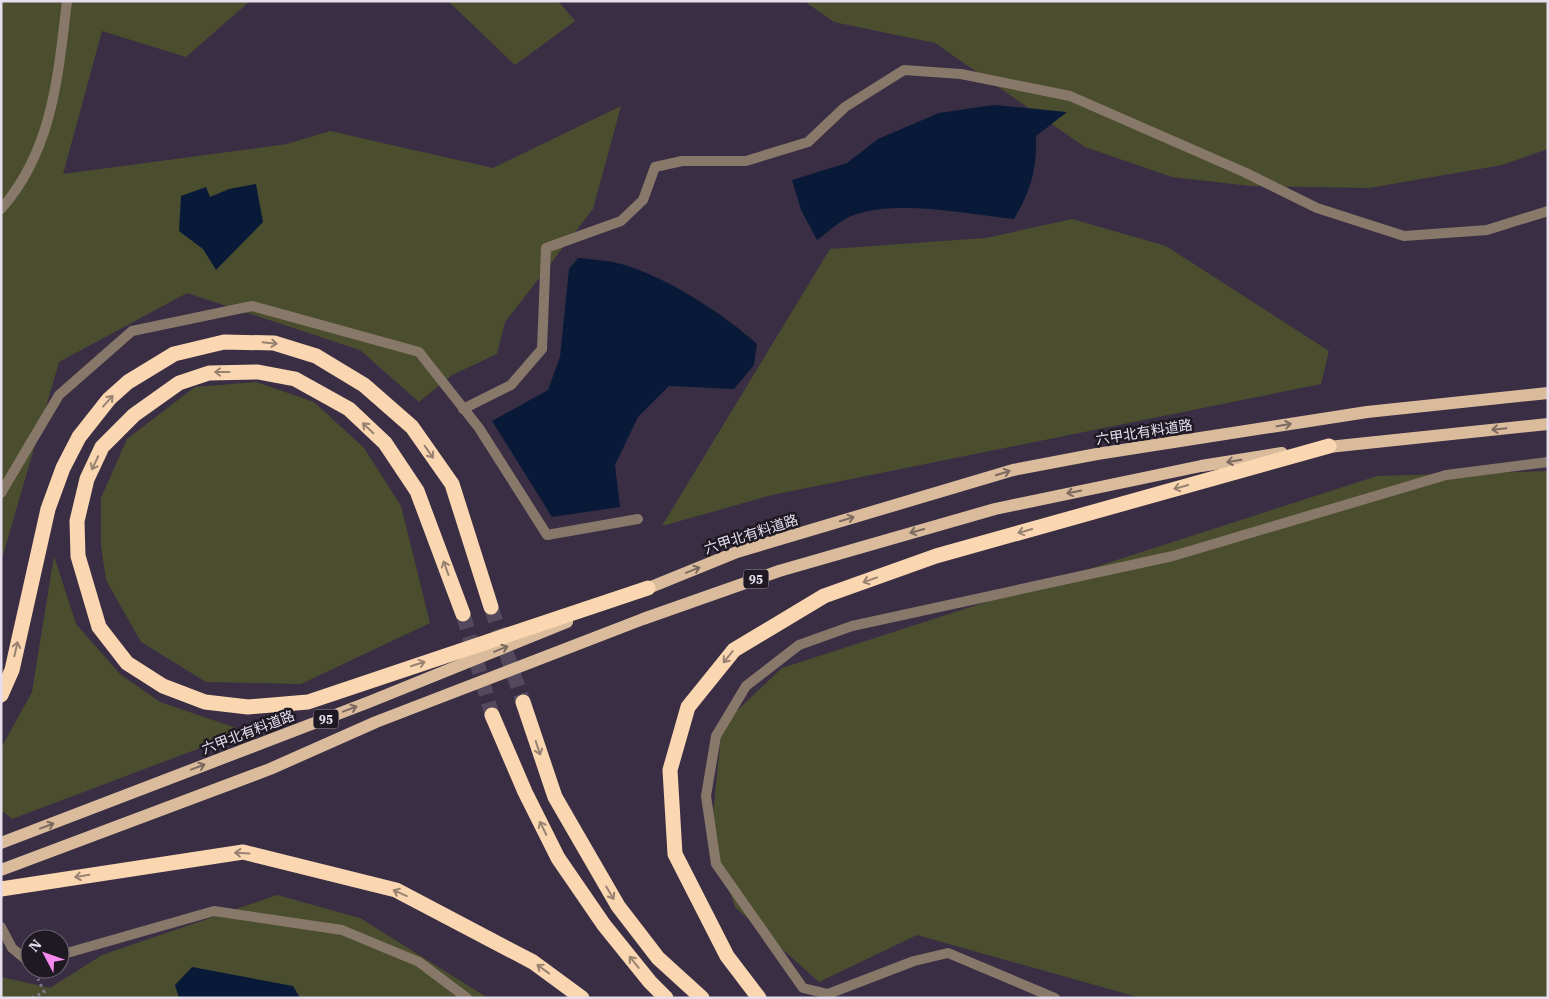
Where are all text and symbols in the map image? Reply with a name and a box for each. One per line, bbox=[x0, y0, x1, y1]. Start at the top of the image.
one-way arrow bbox=[262, 338, 278, 348]
one-way arrow bbox=[214, 368, 230, 377]
one-way arrow bbox=[102, 395, 114, 408]
street label: 六甲北有料道路 bbox=[1094, 415, 1194, 449]
one-way arrow bbox=[1276, 419, 1292, 429]
one-way arrow bbox=[362, 422, 375, 434]
one-way arrow bbox=[1492, 424, 1508, 434]
one-way arrow bbox=[424, 445, 434, 459]
one-way arrow bbox=[90, 455, 99, 470]
one-way arrow bbox=[1226, 456, 1242, 466]
one-way arrow bbox=[995, 467, 1011, 477]
one-way arrow bbox=[1174, 483, 1190, 493]
one-way arrow bbox=[1067, 488, 1083, 497]
street label: 六甲北有料道路 bbox=[702, 510, 800, 558]
one-way arrow bbox=[839, 513, 855, 523]
one-way arrow bbox=[909, 527, 925, 537]
one-way arrow bbox=[1017, 527, 1033, 536]
one-way arrow bbox=[441, 561, 450, 576]
one-way arrow bbox=[685, 564, 700, 574]
road number: 95 bbox=[744, 570, 768, 588]
one-way arrow bbox=[863, 576, 878, 585]
one-way arrow bbox=[12, 641, 21, 657]
one-way arrow bbox=[493, 644, 508, 653]
one-way arrow bbox=[723, 650, 734, 663]
one-way arrow bbox=[410, 659, 426, 669]
one-way arrow bbox=[342, 704, 357, 713]
street label: 六甲北有料道路 bbox=[199, 706, 297, 758]
road number: 95 bbox=[314, 710, 338, 729]
one-way arrow bbox=[534, 740, 544, 756]
one-way arrow bbox=[190, 762, 206, 771]
one-way arrow bbox=[538, 820, 548, 835]
one-way arrow bbox=[39, 821, 54, 830]
one-way arrow bbox=[235, 849, 251, 858]
one-way arrow bbox=[74, 872, 90, 882]
one-way arrow bbox=[606, 886, 616, 900]
one-way arrow bbox=[393, 887, 408, 897]
north arrow bbox=[20, 929, 70, 979]
text: N bbox=[25, 935, 46, 956]
one-way arrow bbox=[628, 955, 639, 968]
one-way arrow bbox=[536, 964, 550, 974]

